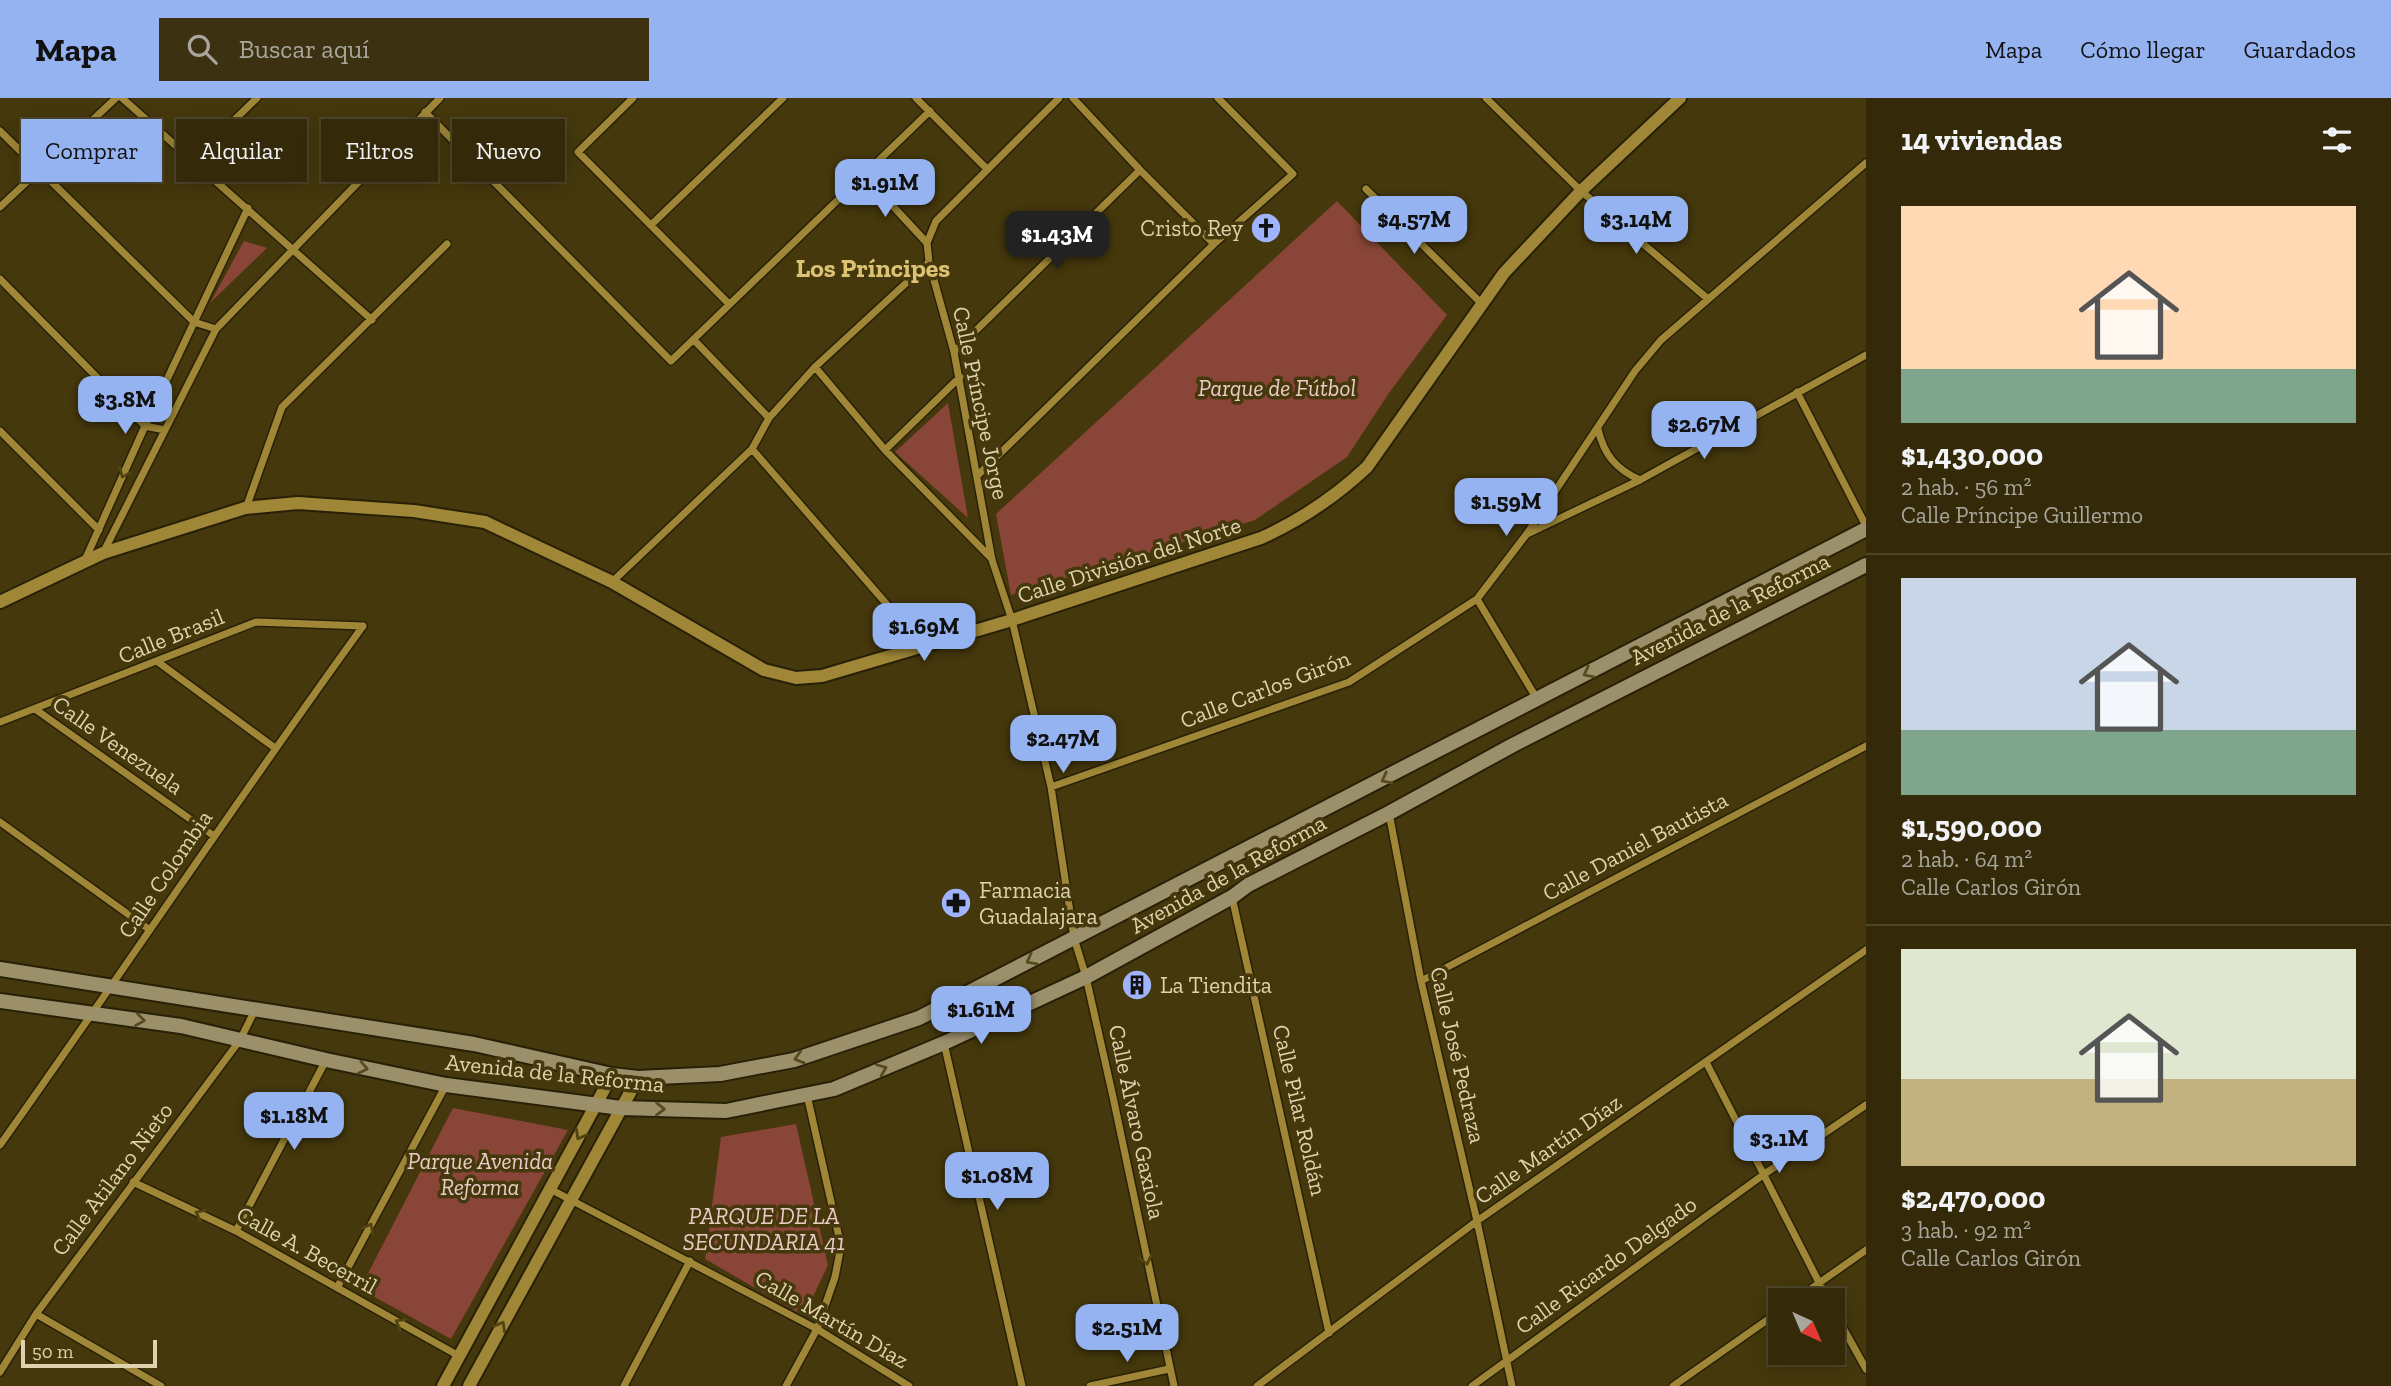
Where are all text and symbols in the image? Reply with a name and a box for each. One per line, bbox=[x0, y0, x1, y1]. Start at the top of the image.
search box bbox=[159, 18, 649, 81]
text: Mapa bbox=[35, 30, 117, 69]
icon: search bbox=[183, 30, 221, 68]
text: Buscar aquí bbox=[239, 33, 370, 65]
text: Mapa bbox=[1985, 35, 2042, 64]
text: Cómo llegar bbox=[2080, 35, 2206, 64]
text: Guardados bbox=[2244, 35, 2356, 64]
chip: Comprar bbox=[21, 119, 162, 182]
chip: Alquilar bbox=[176, 119, 307, 182]
chip: Filtros bbox=[321, 119, 438, 182]
chip: Nuevo bbox=[452, 119, 565, 182]
icon: filters bbox=[2318, 121, 2356, 159]
text: 14 viviendas bbox=[1901, 122, 2063, 158]
pin: $1.91M bbox=[828, 159, 942, 219]
text: $1.91M bbox=[851, 168, 919, 196]
pin: $4.57M bbox=[1357, 197, 1471, 256]
pin: $3.14M bbox=[1579, 197, 1693, 256]
text: $4.57M bbox=[1377, 205, 1451, 233]
text: $3.14M bbox=[1600, 205, 1672, 233]
church icon: Cristo Rey bbox=[1249, 211, 1283, 245]
pin: $1.43M bbox=[1000, 212, 1114, 271]
place label: Cristo Rey bbox=[1140, 214, 1243, 242]
text: $1.43M bbox=[1021, 220, 1093, 248]
district label: Los Príncipes bbox=[796, 252, 950, 284]
icon: home bbox=[2066, 252, 2192, 378]
street label: Calle Príncipe Jorge bbox=[947, 304, 1015, 502]
park label: Parque de Fútbol bbox=[1198, 374, 1356, 402]
pin: $3.8M bbox=[76, 376, 174, 436]
text: $3.8M bbox=[94, 385, 156, 413]
pin: $2.67M bbox=[1647, 402, 1761, 461]
text: $2.67M bbox=[1668, 410, 1740, 438]
text: $1,430,000 bbox=[1901, 437, 2043, 473]
one-way arrow bbox=[118, 466, 132, 478]
text: 2 hab. · 56 m² bbox=[1901, 473, 2032, 501]
pin: $1.59M bbox=[1449, 478, 1563, 538]
text: $1.59M bbox=[1471, 487, 1541, 515]
text: Calle Príncipe Guillermo bbox=[1901, 501, 2143, 529]
street label: Calle División del Norte bbox=[1014, 511, 1244, 609]
street label: Avenida de la Reforma bbox=[1626, 547, 1834, 671]
street label: Calle Brasil bbox=[114, 602, 228, 670]
pin: $1.69M bbox=[867, 603, 981, 663]
text: $1.69M bbox=[889, 612, 959, 640]
icon: home bbox=[2066, 624, 2192, 750]
street label: Calle Carlos Girón bbox=[1176, 644, 1354, 734]
one-way arrow bbox=[1583, 665, 1595, 679]
street label: Calle Venezuela bbox=[47, 690, 189, 800]
pin: $2.47M bbox=[1006, 716, 1120, 775]
text: $2.47M bbox=[1026, 724, 1100, 752]
one-way arrow bbox=[1381, 770, 1393, 784]
street label: Calle Daniel Bautista bbox=[1538, 785, 1732, 907]
street label: Calle Colombia bbox=[112, 805, 218, 943]
street label: Avenida de la Reforma bbox=[1125, 808, 1331, 940]
text: $1,590,000 bbox=[1901, 809, 2042, 845]
text: 2 hab. · 64 m² bbox=[1901, 845, 2032, 873]
text: Calle Carlos Girón bbox=[1901, 873, 2081, 901]
place label: Farmacia Guadalajara bbox=[979, 876, 1098, 930]
pharmacy icon: Farmacia Guadalajara bbox=[939, 886, 973, 920]
one-way arrow bbox=[1025, 951, 1038, 965]
street label: Calle José Pedraza bbox=[1424, 964, 1492, 1146]
building icon: La Tiendita bbox=[1120, 968, 1154, 1002]
place label: La Tiendita bbox=[1160, 971, 1272, 999]
pin: $1.61M bbox=[924, 986, 1038, 1046]
text: $1.61M bbox=[947, 995, 1015, 1023]
icon: home bbox=[2066, 995, 2192, 1121]
one-way arrow bbox=[135, 1012, 146, 1027]
street label: Calle Álvaro Gaxiola bbox=[1103, 1022, 1171, 1222]
street label: Calle Pilar Roldán bbox=[1267, 1022, 1333, 1198]
street label: Avenida de la Reforma bbox=[444, 1048, 666, 1098]
one-way arrow bbox=[794, 1049, 806, 1064]
one-way arrow bbox=[357, 1059, 369, 1074]
one-way arrow bbox=[875, 1064, 887, 1078]
street label: Calle Martín Díaz bbox=[1469, 1088, 1627, 1210]
pin: $1.18M bbox=[237, 1093, 351, 1152]
street label: Calle Atilano Nieto bbox=[45, 1097, 179, 1261]
text: $1.18M bbox=[260, 1101, 328, 1129]
one-way arrow bbox=[656, 1101, 666, 1117]
pin: $3.1M bbox=[1730, 1116, 1828, 1175]
text: $3.1M bbox=[1750, 1124, 1808, 1152]
one-way arrow bbox=[574, 1128, 588, 1140]
park label: Parque Avenida Reforma bbox=[407, 1147, 553, 1201]
pin: $1.08M bbox=[940, 1152, 1054, 1212]
text: $1.08M bbox=[961, 1161, 1033, 1189]
text: $2,470,000 bbox=[1901, 1180, 2046, 1216]
street label: Calle Ricardo Delgado bbox=[1510, 1190, 1702, 1340]
street label: Calle A. Becerril bbox=[232, 1200, 382, 1300]
park label: PARQUE DE LA SECUNDARIA 41 bbox=[683, 1202, 845, 1256]
one-way arrow bbox=[195, 1208, 207, 1222]
text: 3 hab. · 92 m² bbox=[1901, 1216, 2031, 1244]
one-way arrow bbox=[361, 1223, 374, 1235]
text: Calle Carlos Girón bbox=[1901, 1244, 2081, 1272]
one-way arrow bbox=[1138, 1254, 1153, 1266]
street label: Calle Martín Díaz bbox=[750, 1264, 914, 1375]
north arrow bbox=[1768, 1288, 1844, 1365]
map controls bbox=[1768, 1288, 1845, 1365]
pin: $2.51M bbox=[1070, 1304, 1184, 1364]
text: $2.51M bbox=[1092, 1313, 1162, 1341]
one-way arrow bbox=[395, 1318, 407, 1331]
one-way arrow bbox=[493, 1321, 506, 1333]
scale bar bbox=[21, 1337, 158, 1369]
text: 50 m bbox=[32, 1340, 73, 1363]

